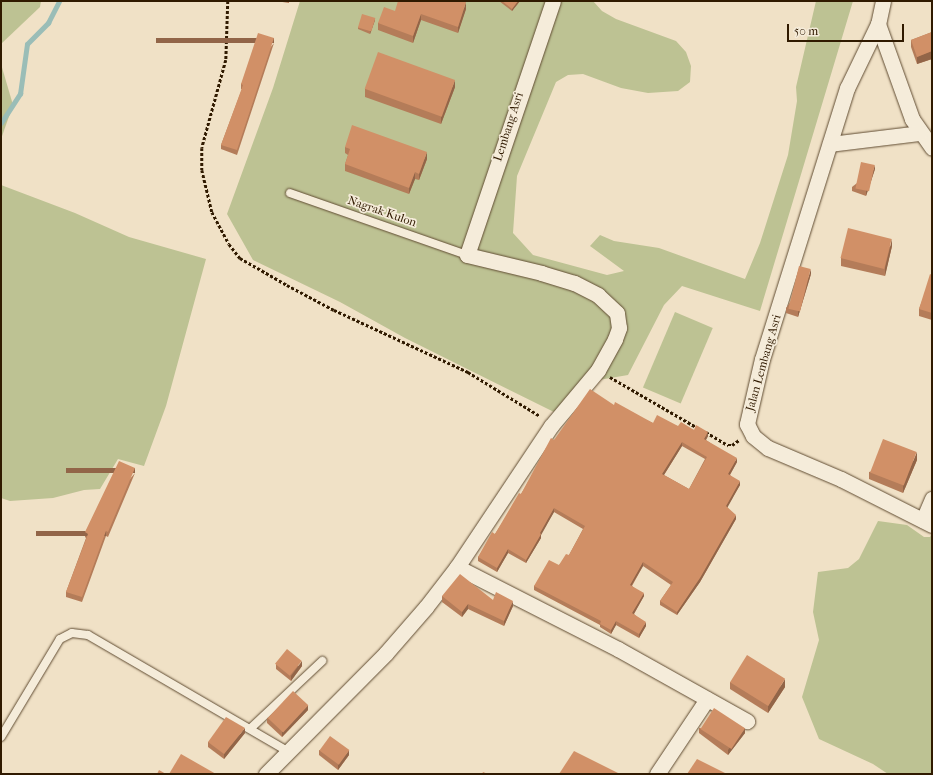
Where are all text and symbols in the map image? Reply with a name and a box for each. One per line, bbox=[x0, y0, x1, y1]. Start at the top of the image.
scale bar bbox=[789, 16, 906, 42]
text: 50 m bbox=[794, 24, 818, 38]
street label: Lembang Asri bbox=[491, 91, 527, 163]
street label: Nagrak Kulon bbox=[346, 194, 418, 230]
street label: Jalan Lembang Asri bbox=[743, 313, 785, 413]

